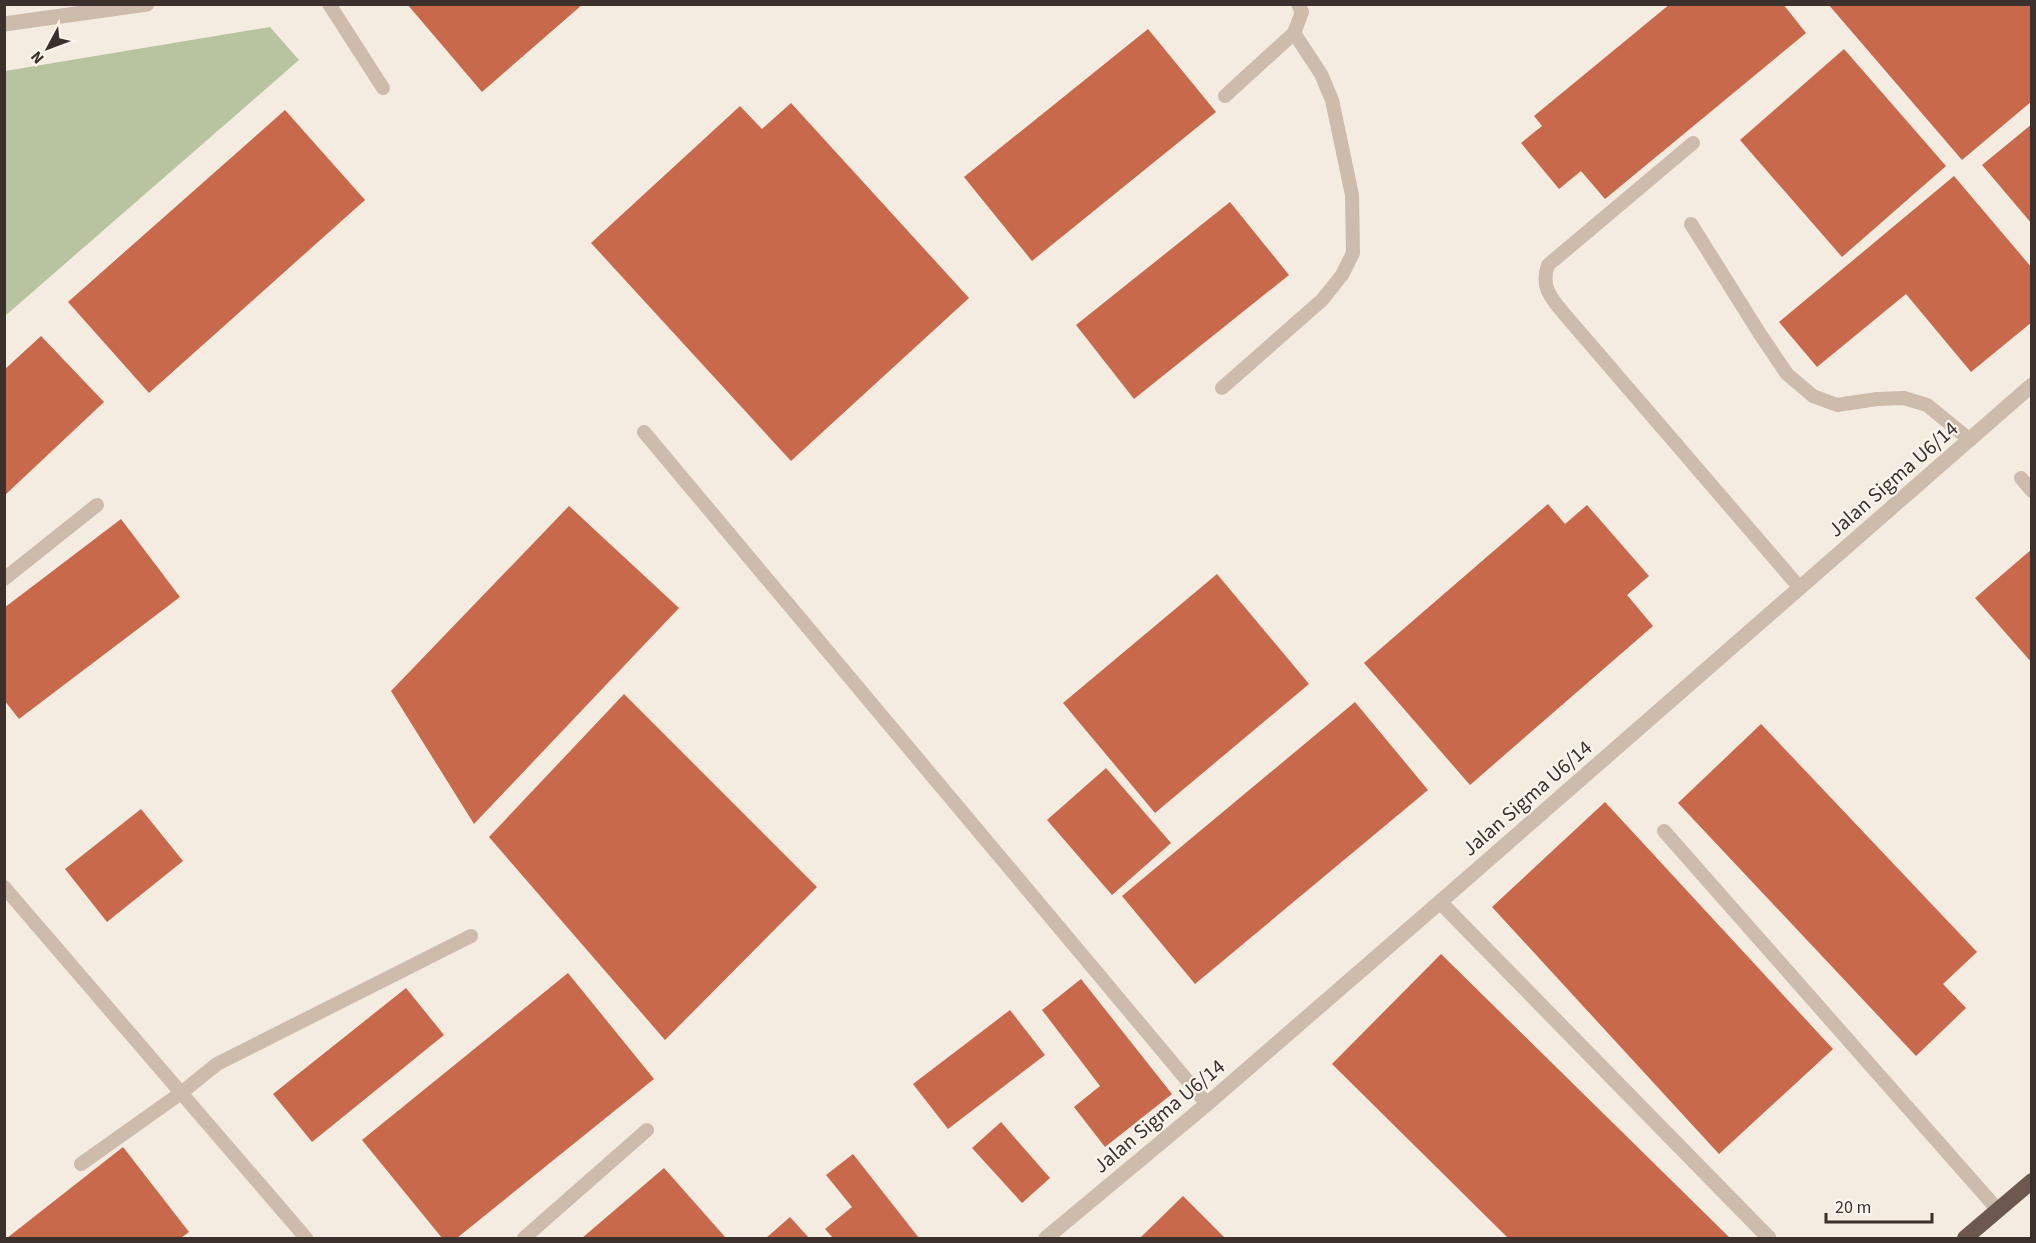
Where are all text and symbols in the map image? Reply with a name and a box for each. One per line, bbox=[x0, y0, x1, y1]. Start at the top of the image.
north arrow bbox=[18, 18, 78, 78]
text: N bbox=[26, 46, 49, 68]
street label: Jalan Sigma U6/14 bbox=[1821, 414, 1965, 544]
street label: Jalan Sigma U6/14 bbox=[1455, 733, 1599, 863]
street label: Jalan Sigma U6/14 bbox=[1087, 1052, 1231, 1180]
scale bar bbox=[1826, 1186, 1932, 1224]
text: 20 m bbox=[1835, 1195, 1871, 1220]

